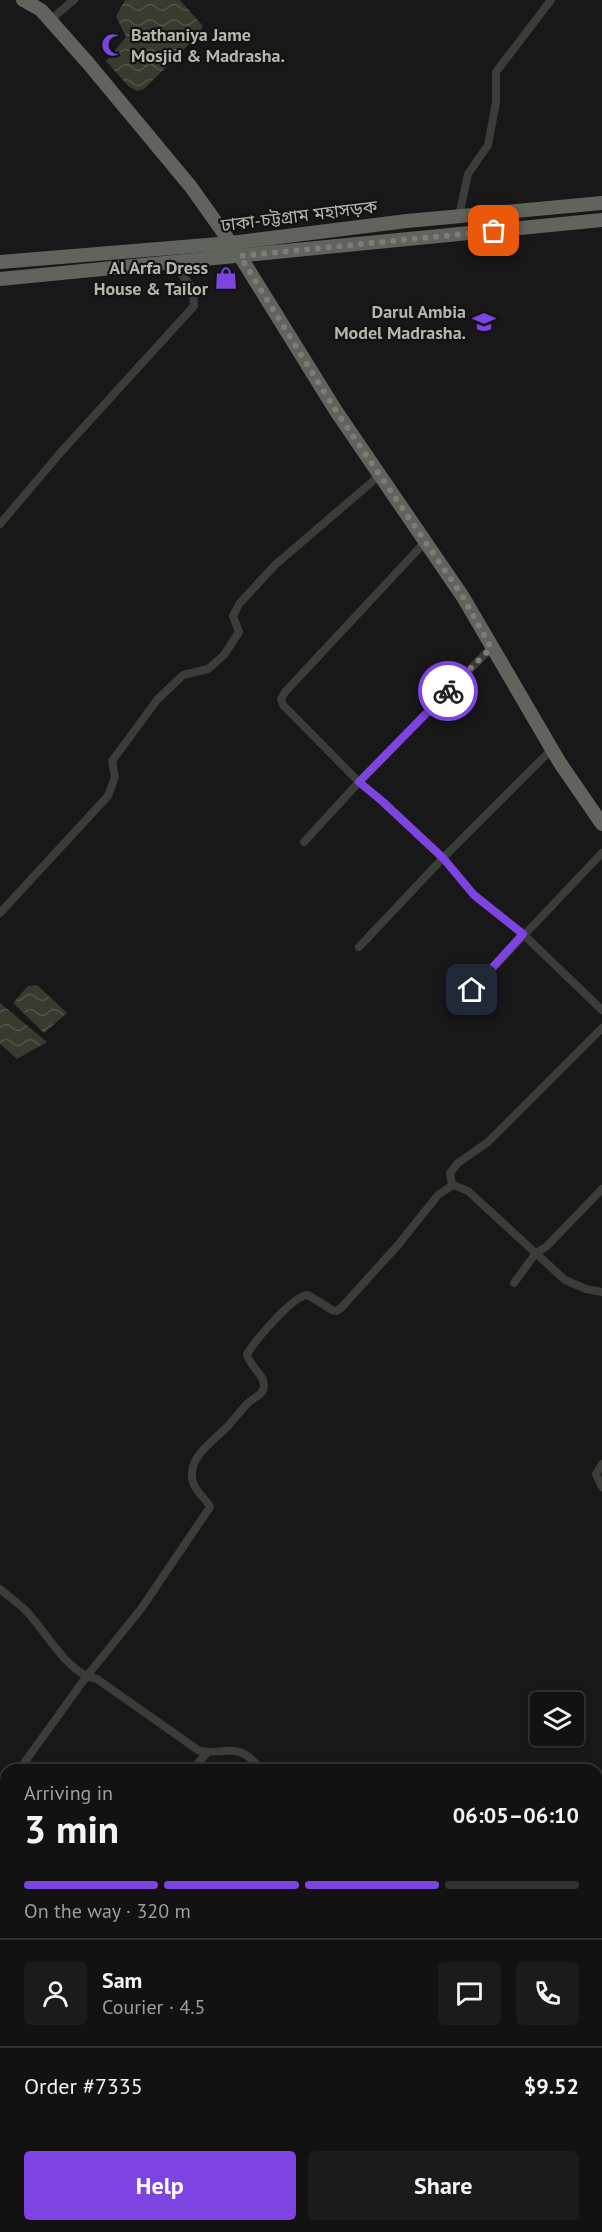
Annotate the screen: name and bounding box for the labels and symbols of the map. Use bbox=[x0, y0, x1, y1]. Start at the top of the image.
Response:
place label: Bathaniya Jame Mosjid & Madrasha. bbox=[131, 23, 285, 67]
mosque icon: Bathaniya Jame Mosjid & Madrasha. bbox=[100, 32, 126, 58]
street label: ঢাকা-চট্টগ্রাম মহাসড়ক bbox=[218, 194, 379, 237]
pin bbox=[468, 205, 519, 256]
place label: Al Arfa Dress House & Tailor bbox=[94, 256, 209, 300]
shop icon: Al Arfa Dress House & Tailor bbox=[213, 265, 239, 291]
place label: Darul Ambia Model Madrasha. bbox=[334, 300, 466, 344]
school or university icon: Darul Ambia Model Madrasha. bbox=[471, 309, 497, 335]
courier bbox=[418, 661, 478, 721]
pin bbox=[446, 964, 497, 1015]

